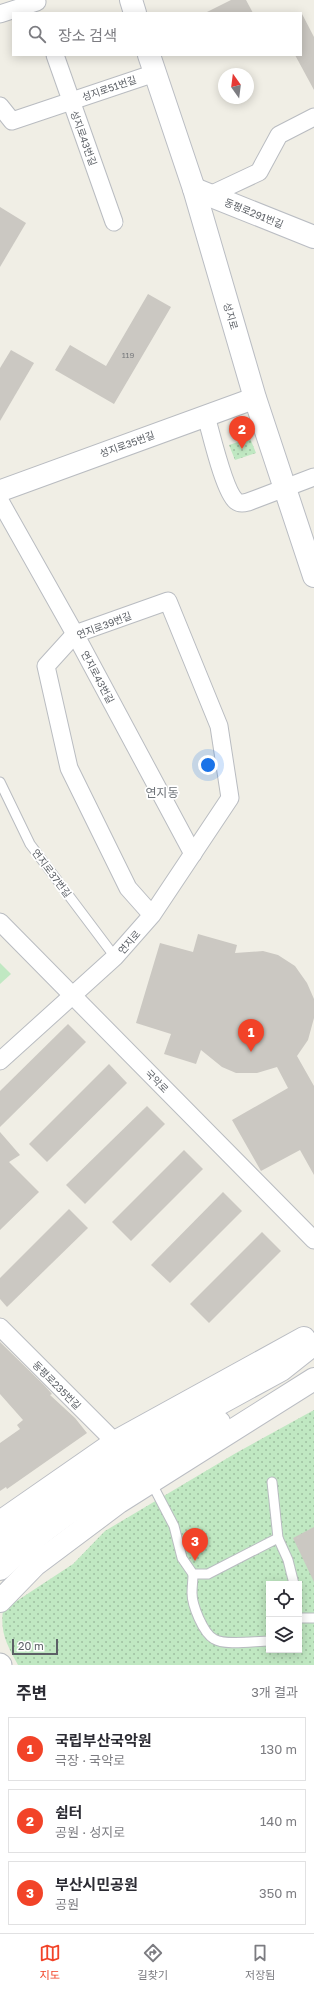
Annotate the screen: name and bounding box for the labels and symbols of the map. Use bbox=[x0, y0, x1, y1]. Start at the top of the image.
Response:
north arrow bbox=[218, 68, 254, 104]
street label: 성지로51번길 bbox=[80, 73, 138, 103]
street label: 성지로43번길 bbox=[68, 109, 100, 167]
street label: 동평로291번길 bbox=[223, 196, 285, 230]
street label: 성지로 bbox=[221, 301, 241, 331]
house number: 119 bbox=[122, 350, 134, 360]
pin: 2 bbox=[229, 416, 255, 449]
street label: 성지로35번길 bbox=[98, 429, 156, 459]
street label: 연지로39번길 bbox=[75, 609, 133, 641]
street label: 연지로43번길 bbox=[79, 649, 117, 705]
your location bbox=[198, 755, 218, 775]
district label: 연지동 bbox=[145, 785, 179, 800]
street label: 연지로37번길 bbox=[30, 847, 74, 899]
street label: 연지로 bbox=[115, 928, 143, 956]
pin: 1 bbox=[238, 1019, 264, 1052]
street label: 국악로 bbox=[143, 1067, 171, 1095]
street label: 동평로235번길 bbox=[30, 1358, 84, 1412]
pin: 3 bbox=[182, 1528, 208, 1561]
scale bar bbox=[12, 1637, 58, 1656]

